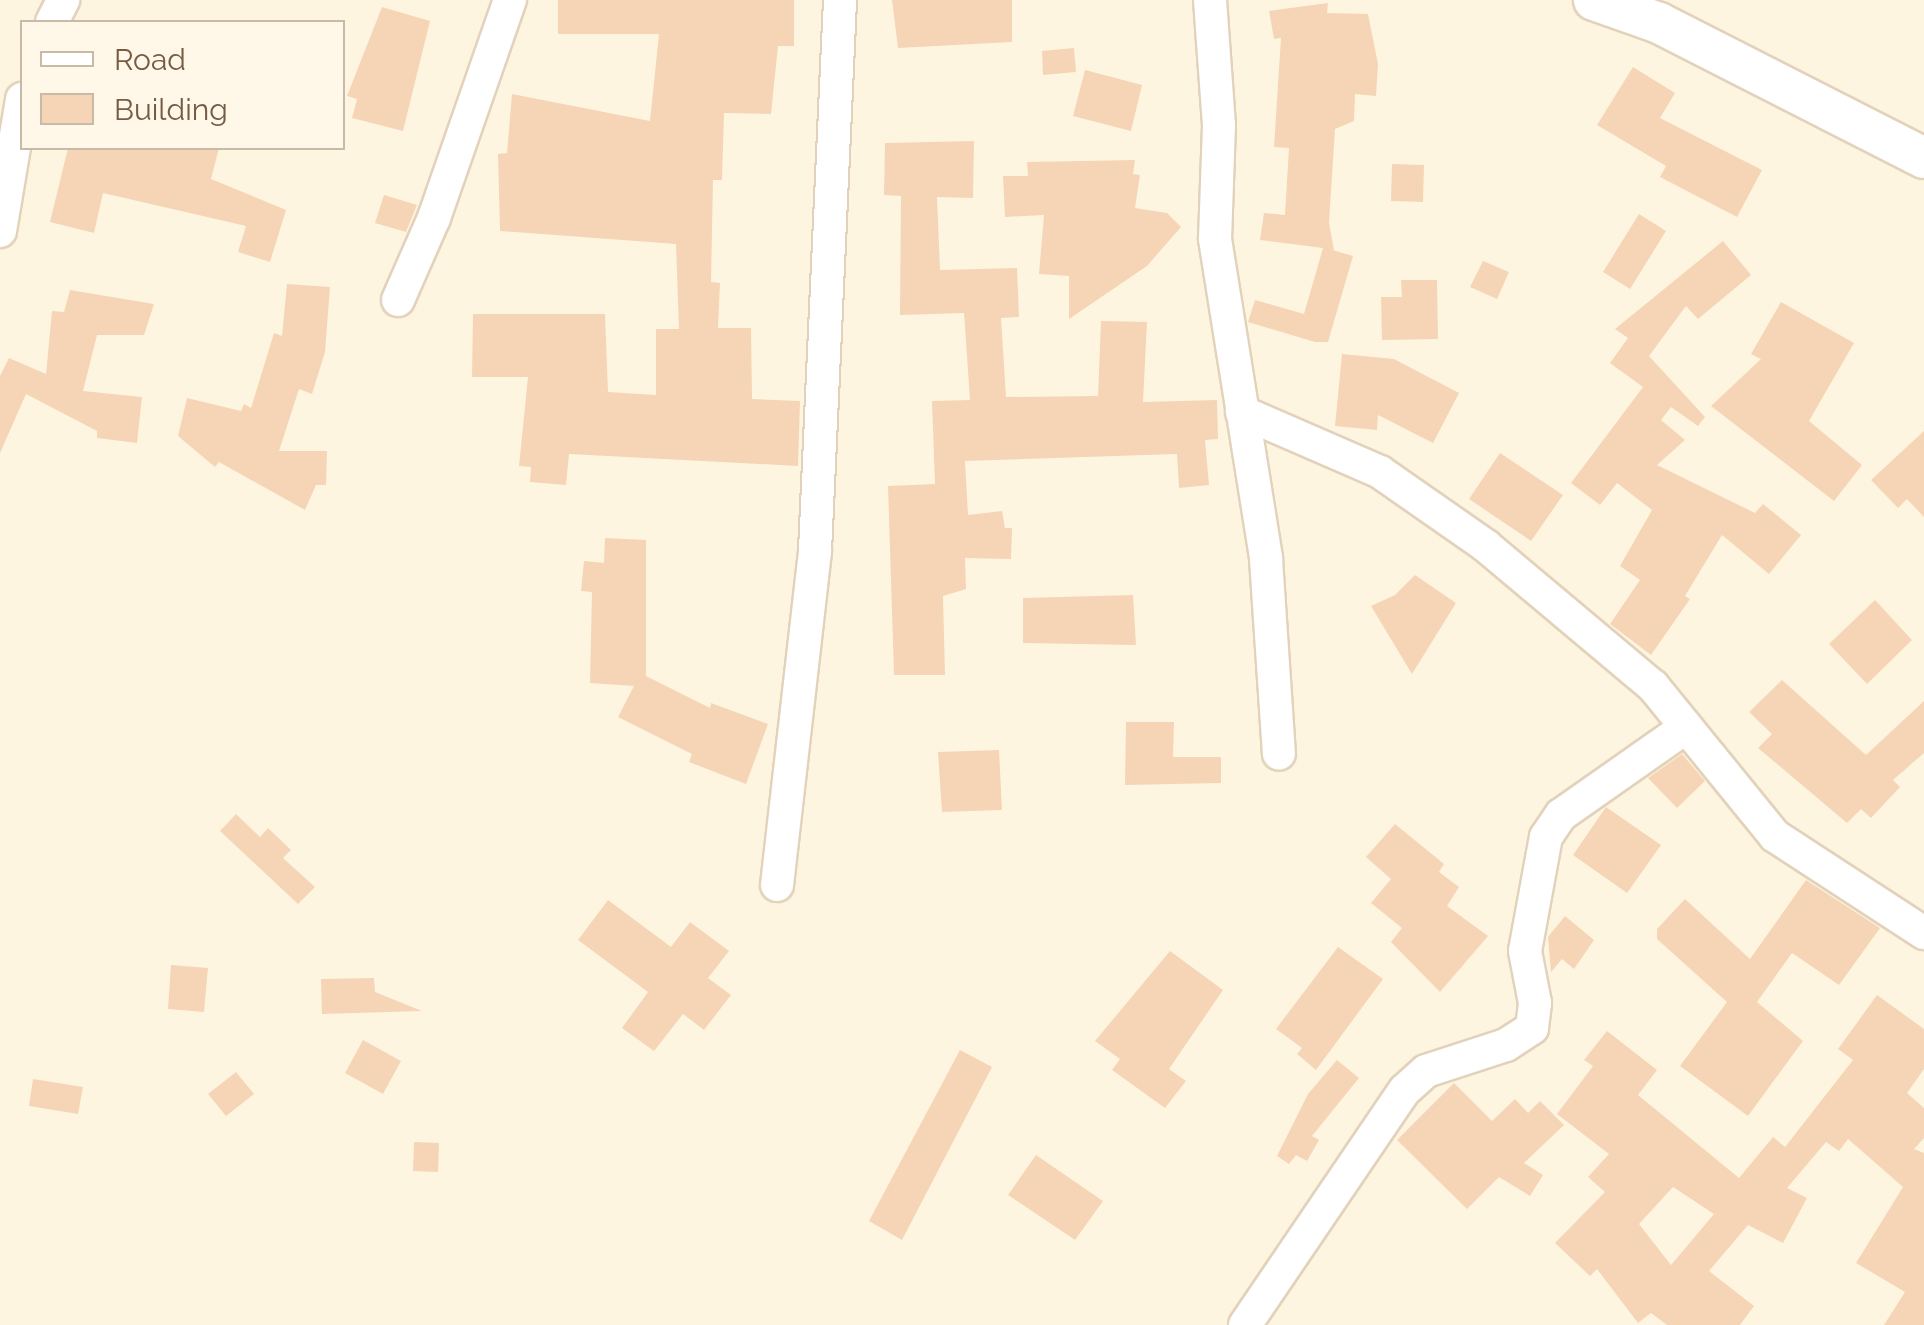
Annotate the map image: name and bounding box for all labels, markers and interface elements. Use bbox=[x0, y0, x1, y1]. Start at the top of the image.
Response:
legend bbox=[20, 20, 345, 150]
text: Road bbox=[114, 42, 186, 77]
text: Building bbox=[114, 92, 228, 127]

